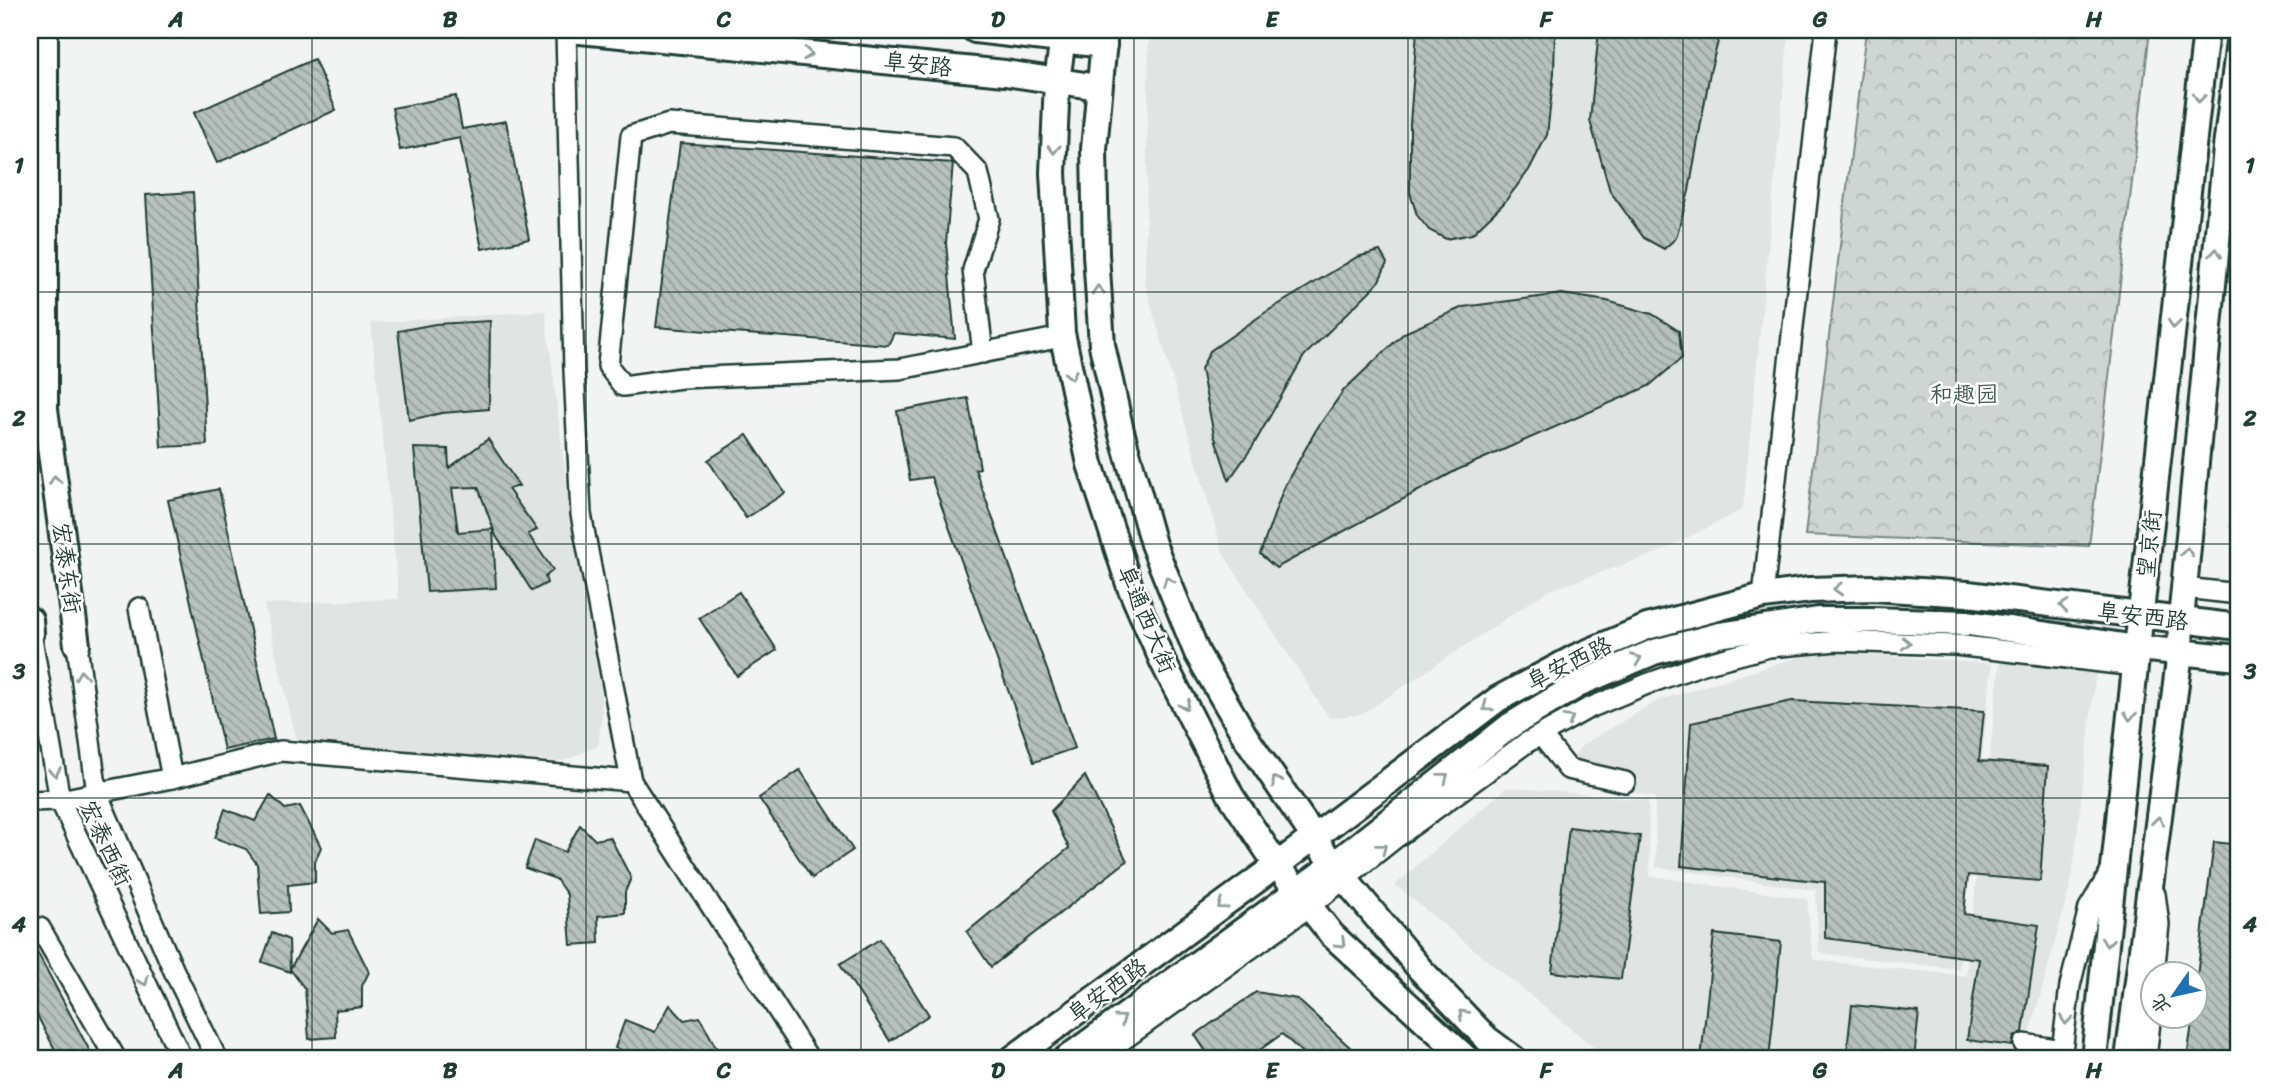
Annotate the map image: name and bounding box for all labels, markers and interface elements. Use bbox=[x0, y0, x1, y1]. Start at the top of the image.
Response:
text: A bbox=[167, 0, 184, 40]
text: B bbox=[443, 0, 458, 40]
text: C bbox=[716, 0, 732, 40]
text: D bbox=[991, 0, 1006, 40]
text: E bbox=[1266, 0, 1281, 40]
text: F bbox=[1539, 0, 1554, 40]
text: G bbox=[1812, 0, 1828, 40]
text: H bbox=[2085, 0, 2103, 40]
street label: 阜安路 bbox=[881, 41, 954, 88]
one-way arrow bbox=[802, 46, 814, 61]
one-way arrow bbox=[2191, 92, 2206, 103]
one-way arrow bbox=[1047, 144, 1062, 155]
text: 1 bbox=[14, 145, 24, 186]
text: 1 bbox=[2245, 145, 2255, 186]
one-way arrow bbox=[2208, 247, 2223, 258]
one-way arrow bbox=[1091, 284, 1106, 295]
one-way arrow bbox=[2166, 318, 2181, 330]
one-way arrow bbox=[1063, 369, 1077, 381]
park label: 和趣园 bbox=[1930, 374, 1999, 415]
text: 2 bbox=[11, 398, 26, 439]
text: 2 bbox=[2242, 398, 2257, 439]
one-way arrow bbox=[47, 474, 62, 486]
street label: 望京街 bbox=[2126, 508, 2173, 581]
street label: 宏泰东街 bbox=[40, 520, 93, 616]
one-way arrow bbox=[2179, 546, 2194, 557]
street label: 阜通西大街 bbox=[1105, 558, 1188, 680]
one-way arrow bbox=[1163, 576, 1177, 588]
one-way arrow bbox=[1832, 582, 1843, 597]
street label: 阜安西路 bbox=[2095, 591, 2191, 642]
one-way arrow bbox=[2058, 599, 2070, 614]
street label: 阜安西路 bbox=[1519, 625, 1620, 702]
one-way arrow bbox=[1900, 636, 1911, 651]
text: 3 bbox=[12, 651, 26, 692]
text: 3 bbox=[2243, 651, 2257, 692]
one-way arrow bbox=[1630, 654, 1642, 668]
one-way arrow bbox=[74, 669, 89, 681]
one-way arrow bbox=[1176, 698, 1190, 710]
one-way arrow bbox=[1482, 699, 1495, 712]
one-way arrow bbox=[2123, 711, 2138, 722]
one-way arrow bbox=[1562, 714, 1574, 727]
one-way arrow bbox=[46, 766, 61, 778]
one-way arrow bbox=[1436, 773, 1448, 786]
one-way arrow bbox=[1271, 776, 1284, 789]
street label: 宏泰西街 bbox=[68, 793, 144, 894]
one-way arrow bbox=[2151, 816, 2166, 827]
one-way arrow bbox=[1375, 844, 1387, 857]
one-way arrow bbox=[1217, 897, 1230, 910]
text: 4 bbox=[11, 904, 27, 945]
text: 4 bbox=[2242, 904, 2258, 945]
one-way arrow bbox=[1333, 935, 1346, 948]
one-way arrow bbox=[2100, 937, 2115, 948]
street label: 阜安西路 bbox=[1058, 947, 1157, 1034]
north arrow bbox=[2140, 960, 2210, 1030]
one-way arrow bbox=[135, 974, 149, 986]
text: 北 bbox=[2141, 987, 2179, 1021]
one-way arrow bbox=[1459, 1009, 1472, 1022]
one-way arrow bbox=[2058, 1014, 2073, 1025]
one-way arrow bbox=[1113, 1015, 1126, 1027]
text: A bbox=[167, 1050, 184, 1089]
text: B bbox=[443, 1050, 458, 1089]
text: C bbox=[716, 1050, 732, 1089]
text: D bbox=[991, 1050, 1006, 1089]
text: E bbox=[1266, 1050, 1281, 1089]
text: F bbox=[1539, 1050, 1554, 1089]
text: G bbox=[1812, 1050, 1828, 1089]
text: H bbox=[2085, 1050, 2103, 1089]

